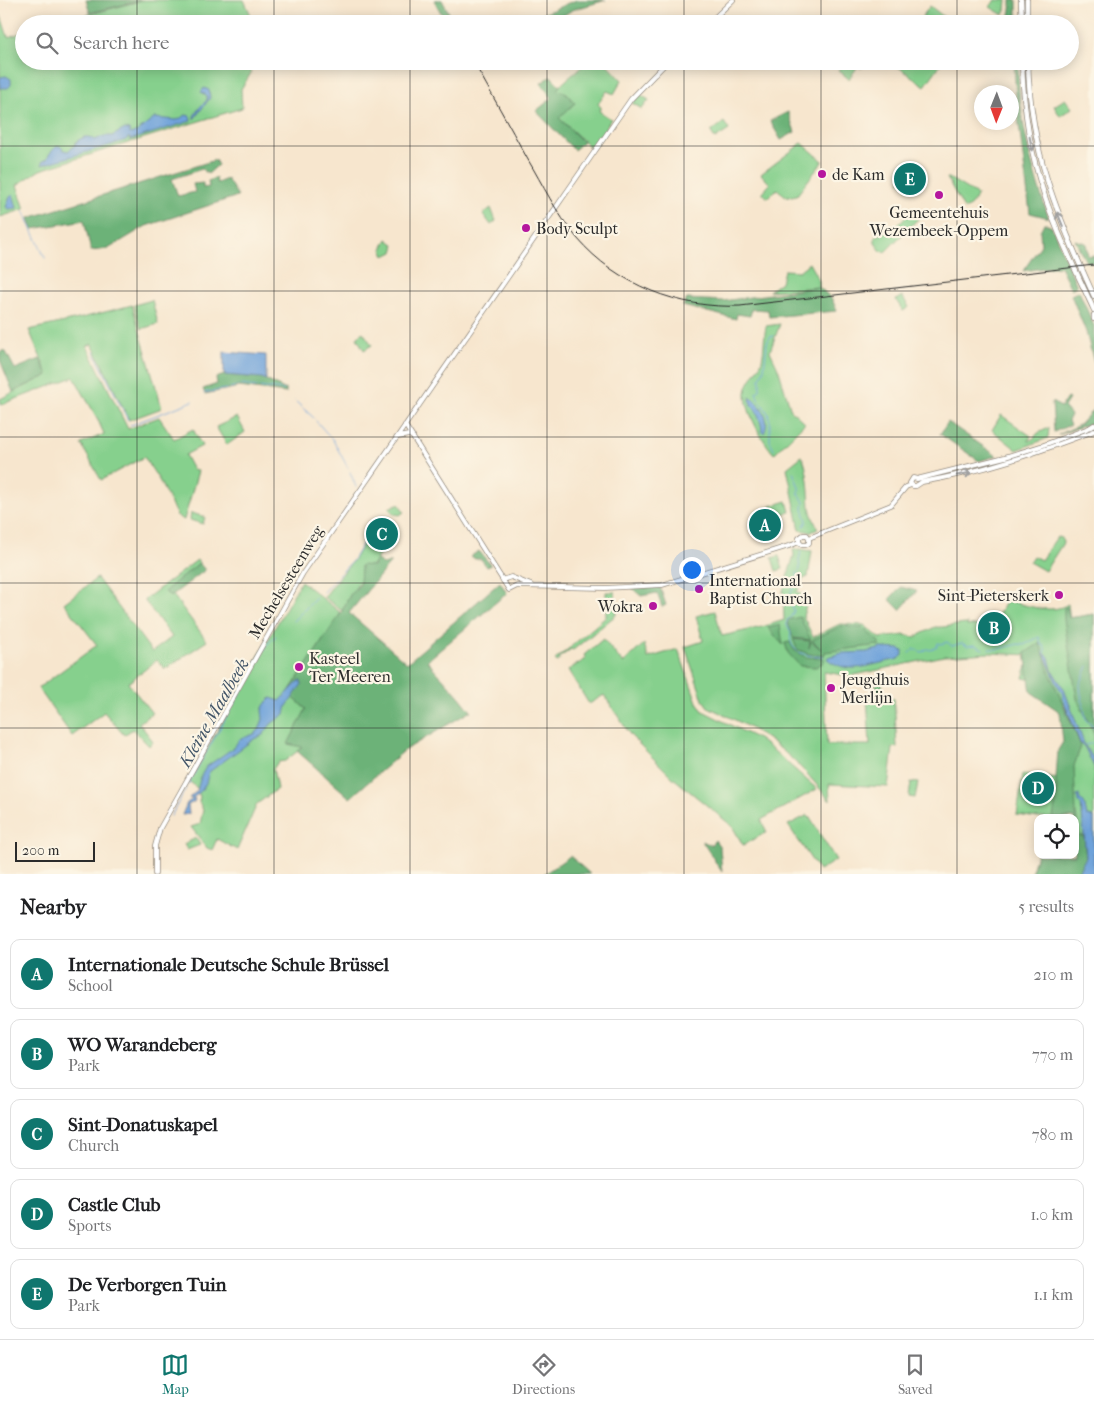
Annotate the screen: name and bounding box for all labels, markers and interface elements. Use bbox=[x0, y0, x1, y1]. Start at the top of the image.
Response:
search box bbox=[15, 15, 1079, 70]
icon: search bbox=[33, 29, 61, 57]
text: Search here bbox=[73, 32, 169, 54]
north arrow bbox=[974, 85, 1019, 130]
one-way arrow bbox=[1027, 136, 1036, 152]
pin: E bbox=[894, 160, 926, 198]
place label: de Kam bbox=[832, 165, 885, 184]
marker: de Kam bbox=[816, 168, 828, 180]
marker: Gemeentehuis Wezembeek-Oppem bbox=[933, 189, 945, 201]
place label: Gemeentehuis Wezembeek-Oppem bbox=[869, 203, 1009, 240]
one-way arrow bbox=[1055, 212, 1064, 227]
place label: Body Sculpt bbox=[536, 219, 618, 238]
marker: Body Sculpt bbox=[520, 222, 532, 234]
one-way arrow bbox=[955, 469, 971, 478]
pin: A bbox=[749, 506, 781, 544]
pin: C bbox=[366, 515, 398, 553]
street label: Mechelsesteenweg bbox=[245, 522, 328, 642]
your location bbox=[679, 557, 705, 583]
place label: International Baptist Church bbox=[709, 571, 812, 608]
marker: International Baptist Church bbox=[693, 583, 705, 595]
place label: Sint-Pieterskerk bbox=[938, 586, 1050, 605]
marker: Sint-Pieterskerk bbox=[1053, 589, 1065, 601]
place label: Wokra bbox=[597, 597, 644, 616]
marker: Wokra bbox=[647, 600, 659, 612]
pin: B bbox=[978, 609, 1010, 647]
place label: Kasteel Ter Meeren bbox=[309, 649, 392, 686]
water label: Kleine Maalbeek bbox=[173, 655, 254, 773]
marker: Kasteel Ter Meeren bbox=[293, 661, 305, 673]
place label: Jeugdhuis Merlijn bbox=[839, 670, 909, 707]
marker: Jeugdhuis Merlijn bbox=[825, 682, 837, 694]
pin: D bbox=[1022, 769, 1054, 807]
map controls bbox=[1034, 814, 1079, 859]
button: locate bbox=[1034, 814, 1079, 859]
scale bar bbox=[15, 839, 95, 862]
text: 200 m bbox=[22, 842, 59, 859]
text: Nearby bbox=[20, 895, 86, 919]
text: 5 results bbox=[1018, 897, 1074, 916]
text: Internationale Deutsche Schule Brüssel bbox=[68, 954, 389, 976]
text: A bbox=[32, 965, 42, 984]
text: 210 m bbox=[1034, 965, 1073, 984]
text: School bbox=[68, 976, 113, 995]
text: WO Warandeberg bbox=[68, 1034, 216, 1056]
text: B bbox=[32, 1045, 42, 1064]
text: 770 m bbox=[1032, 1045, 1073, 1064]
text: Park bbox=[68, 1056, 100, 1075]
text: Sint-Donatuskapel bbox=[68, 1114, 218, 1136]
text: C bbox=[32, 1125, 42, 1144]
text: 780 m bbox=[1032, 1125, 1073, 1144]
text: Church bbox=[68, 1136, 119, 1155]
text: Castle Club bbox=[68, 1194, 161, 1216]
text: D bbox=[31, 1205, 43, 1224]
text: 1.0 km bbox=[1030, 1205, 1073, 1224]
text: Sports bbox=[68, 1216, 111, 1235]
text: De Verborgen Tuin bbox=[68, 1274, 227, 1296]
text: E bbox=[32, 1285, 42, 1304]
text: 1.1 km bbox=[1034, 1285, 1073, 1304]
text: Park bbox=[68, 1296, 100, 1315]
tab: Map bbox=[161, 1351, 189, 1398]
tab: Directions bbox=[512, 1351, 575, 1398]
tab: Saved bbox=[898, 1351, 933, 1398]

